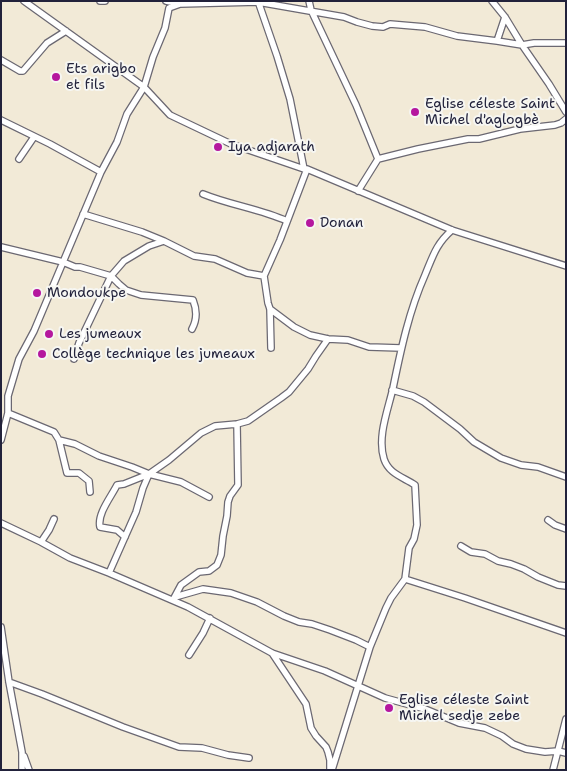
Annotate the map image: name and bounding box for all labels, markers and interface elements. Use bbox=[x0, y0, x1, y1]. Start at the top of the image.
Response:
place label: Ets arigbo et fils bbox=[66, 61, 136, 94]
marker: Ets arigbo et fils bbox=[50, 71, 62, 83]
place label: Eglise céleste Saint Michel d'aglogbè bbox=[425, 96, 555, 128]
marker: Eglise céleste Saint Michel d'aglogbè bbox=[409, 106, 421, 118]
place label: Iya adjarath bbox=[228, 139, 315, 155]
marker: Iya adjarath bbox=[212, 141, 224, 153]
place label: Donan bbox=[320, 215, 363, 231]
marker: Donan bbox=[304, 217, 316, 229]
place label: Mondoukpe bbox=[47, 285, 126, 301]
marker: Mondoukpe bbox=[31, 287, 43, 299]
place label: Les jumeaux bbox=[59, 326, 141, 342]
marker: Les jumeaux bbox=[43, 328, 55, 340]
place label: Collège technique les jumeaux bbox=[52, 346, 255, 362]
marker: Collège technique les jumeaux bbox=[36, 348, 48, 360]
place label: Eglise céleste Saint Michel sedje zebe bbox=[399, 692, 529, 724]
marker: Eglise céleste Saint Michel sedje zebe bbox=[383, 702, 395, 714]

